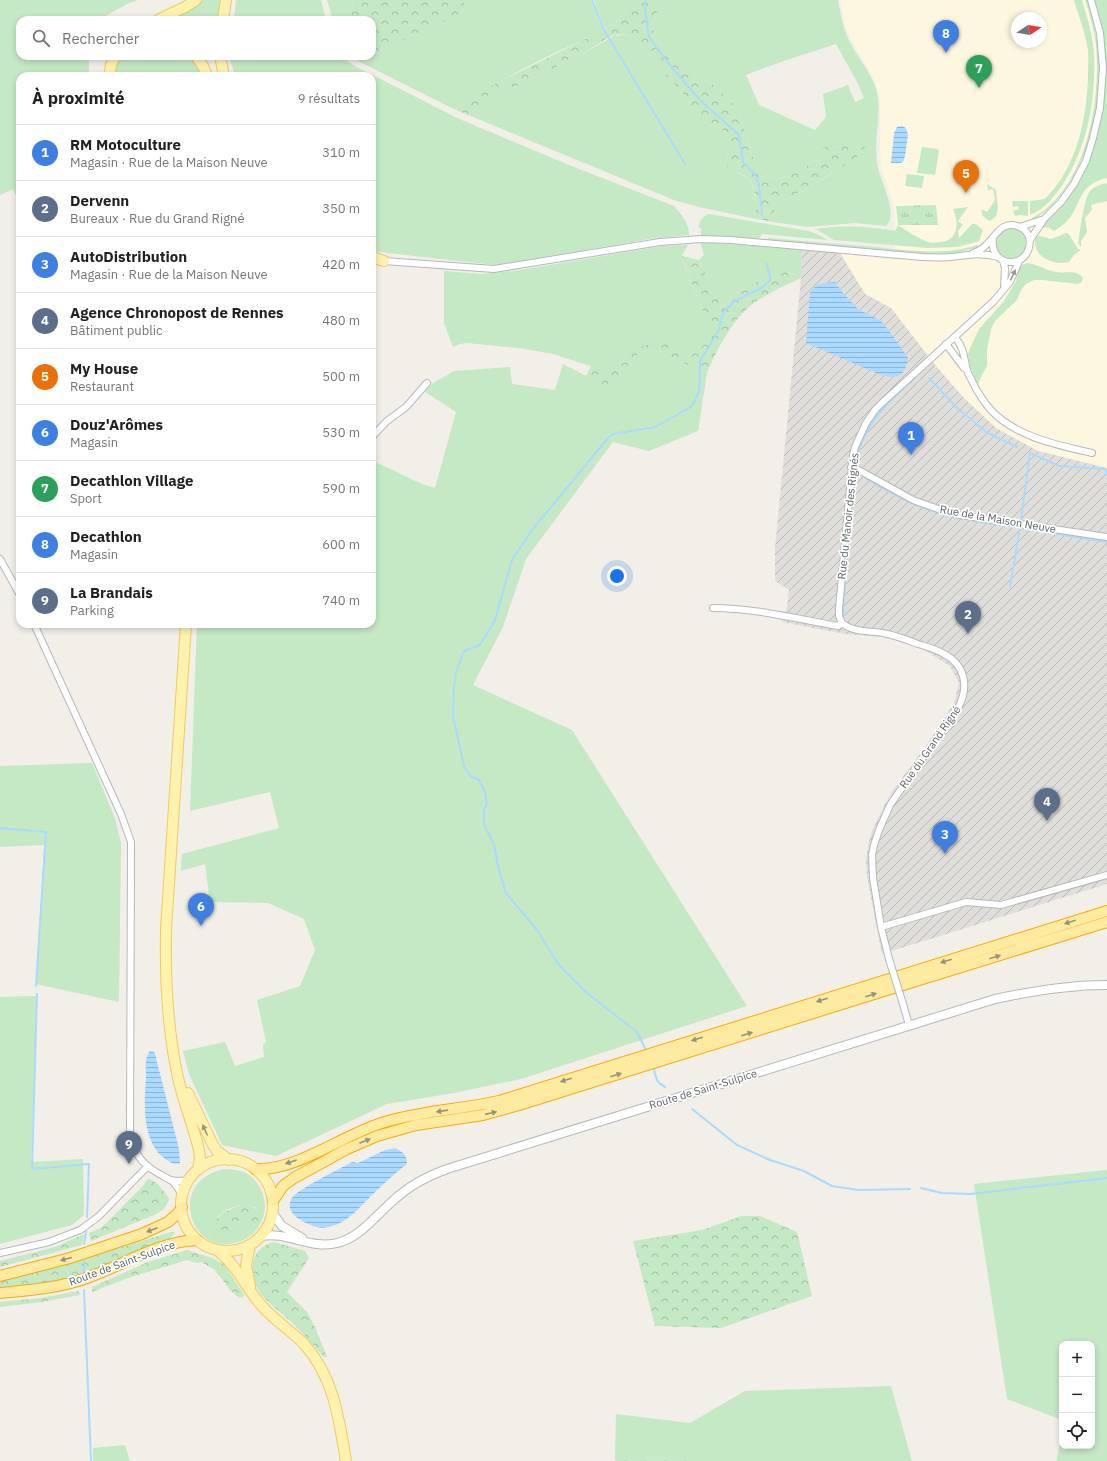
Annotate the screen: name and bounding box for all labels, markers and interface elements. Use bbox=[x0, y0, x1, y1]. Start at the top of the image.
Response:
north arrow bbox=[1011, 12, 1047, 48]
search box bbox=[16, 16, 376, 60]
pin: 8 bbox=[933, 20, 959, 53]
icon: search bbox=[30, 27, 52, 49]
text: Rechercher bbox=[62, 29, 139, 48]
pin: 7 bbox=[966, 55, 992, 88]
text: À proximité bbox=[32, 87, 125, 109]
text: 9 résultats bbox=[298, 90, 360, 107]
text: RM Motoculture bbox=[70, 135, 181, 154]
text: 1 bbox=[41, 144, 49, 161]
text: 310 m bbox=[322, 144, 360, 161]
text: Magasin · Rue de la Maison Neuve bbox=[70, 154, 268, 171]
pin: 5 bbox=[953, 160, 979, 193]
text: Dervenn bbox=[70, 191, 129, 210]
text: 2 bbox=[41, 200, 49, 217]
text: 350 m bbox=[322, 200, 360, 217]
text: Bureaux · Rue du Grand Rigné bbox=[70, 210, 245, 227]
text: AutoDistribution bbox=[70, 247, 187, 266]
text: 3 bbox=[41, 256, 49, 273]
text: 420 m bbox=[322, 256, 360, 273]
text: Magasin · Rue de la Maison Neuve bbox=[70, 266, 268, 283]
one-way arrow bbox=[1010, 270, 1016, 281]
text: Agence Chronopost de Rennes bbox=[70, 303, 284, 322]
text: 4 bbox=[41, 312, 49, 329]
text: 480 m bbox=[322, 312, 360, 329]
text: Bâtiment public bbox=[70, 322, 163, 339]
text: My House bbox=[70, 359, 138, 378]
text: 5 bbox=[41, 368, 49, 385]
text: 500 m bbox=[322, 368, 360, 385]
text: Restaurant bbox=[70, 378, 134, 395]
text: Douz'Arômes bbox=[70, 415, 163, 434]
pin: 1 bbox=[898, 422, 924, 455]
text: 6 bbox=[41, 424, 49, 441]
text: 530 m bbox=[322, 424, 360, 441]
text: Magasin bbox=[70, 434, 118, 451]
street label: Rue du Manoir des Rignés bbox=[834, 452, 862, 580]
text: Decathlon Village bbox=[70, 471, 193, 490]
text: 7 bbox=[41, 480, 49, 497]
text: 590 m bbox=[322, 480, 360, 497]
text: Sport bbox=[70, 490, 102, 507]
street label: Rue de la Maison Neuve bbox=[939, 502, 1057, 536]
text: Decathlon bbox=[70, 527, 142, 546]
text: 8 bbox=[41, 536, 49, 553]
text: 600 m bbox=[322, 536, 360, 553]
text: Magasin bbox=[70, 546, 118, 563]
your location bbox=[607, 566, 627, 586]
text: La Brandais bbox=[70, 583, 153, 602]
text: 9 bbox=[41, 592, 49, 609]
text: 740 m bbox=[322, 592, 360, 609]
pin: 2 bbox=[955, 601, 981, 634]
text: Parking bbox=[70, 602, 114, 619]
street label: Rue du Grand Rigné bbox=[896, 703, 964, 791]
pin: 4 bbox=[1034, 788, 1060, 821]
pin: 3 bbox=[932, 821, 958, 854]
pin: 6 bbox=[188, 893, 214, 926]
one-way arrow bbox=[1063, 920, 1075, 926]
one-way arrow bbox=[989, 954, 1001, 960]
one-way arrow bbox=[939, 958, 951, 964]
one-way arrow bbox=[865, 992, 877, 998]
one-way arrow bbox=[815, 997, 827, 1003]
one-way arrow bbox=[741, 1031, 753, 1037]
one-way arrow bbox=[691, 1036, 703, 1042]
street label: Route de Saint-Sulpice bbox=[647, 1066, 759, 1112]
one-way arrow bbox=[610, 1072, 622, 1078]
one-way arrow bbox=[559, 1077, 571, 1083]
one-way arrow bbox=[436, 1108, 448, 1114]
one-way arrow bbox=[485, 1110, 497, 1116]
one-way arrow bbox=[202, 1125, 208, 1136]
pin: 9 bbox=[116, 1131, 142, 1164]
one-way arrow bbox=[359, 1138, 370, 1144]
one-way arrow bbox=[285, 1160, 297, 1166]
one-way arrow bbox=[145, 1228, 157, 1234]
street label: Route de Saint-Sulpice bbox=[67, 1237, 177, 1289]
one-way arrow bbox=[60, 1256, 72, 1262]
map controls bbox=[1059, 1341, 1095, 1449]
button: + bbox=[1059, 1341, 1095, 1377]
button: − bbox=[1059, 1377, 1095, 1413]
button: locate bbox=[1059, 1413, 1095, 1449]

